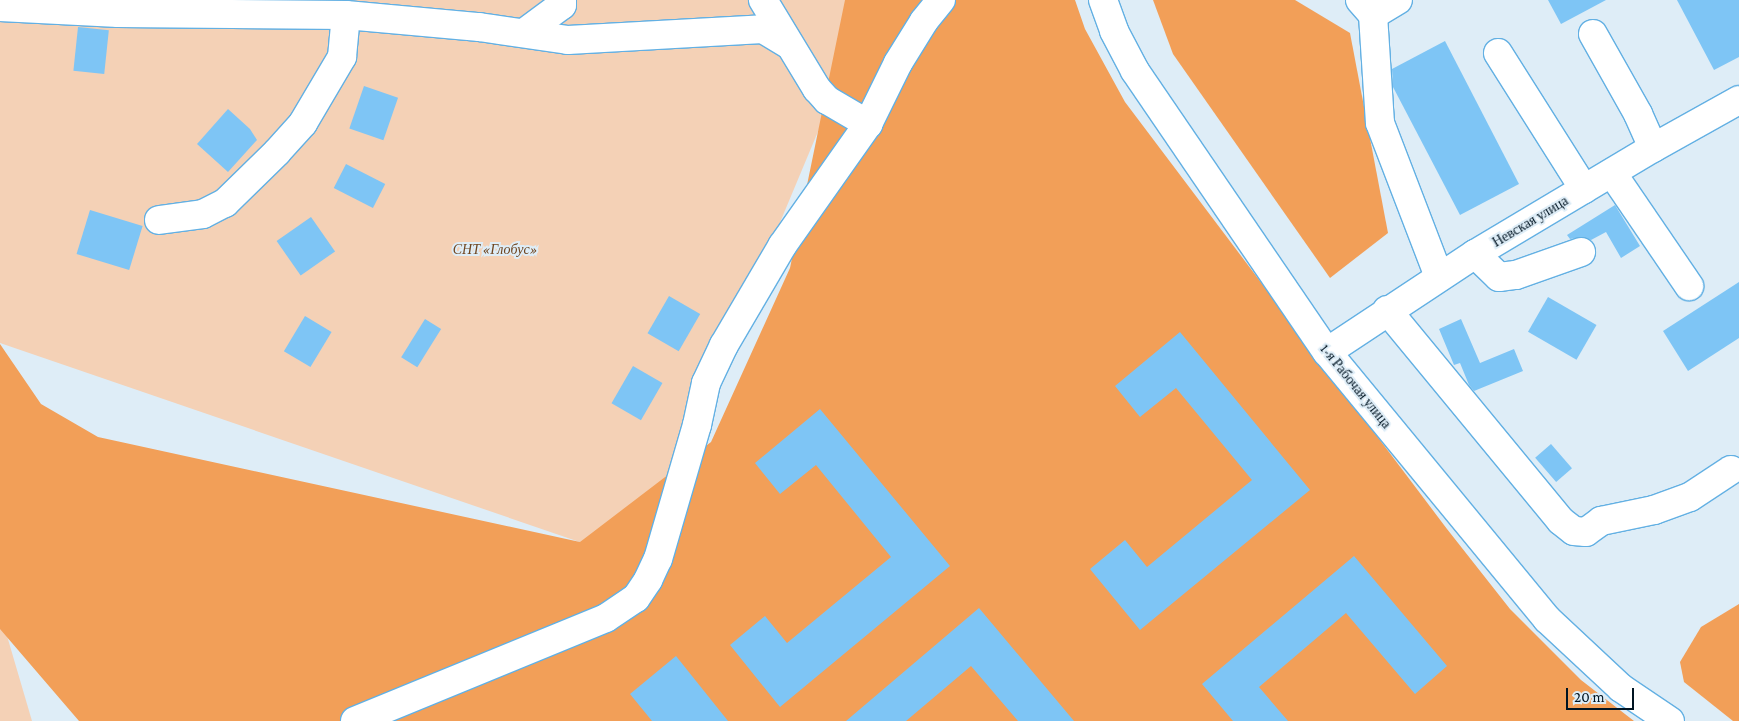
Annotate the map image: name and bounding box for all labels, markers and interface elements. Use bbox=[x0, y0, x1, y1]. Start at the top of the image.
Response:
street label: Невская улица bbox=[1489, 192, 1571, 250]
park label: СНТ «Глобус» bbox=[453, 241, 537, 257]
street label: 1-я Рабочая улица bbox=[1317, 341, 1395, 431]
scale bar bbox=[1569, 678, 1636, 710]
text: 20 m bbox=[1574, 689, 1605, 705]

